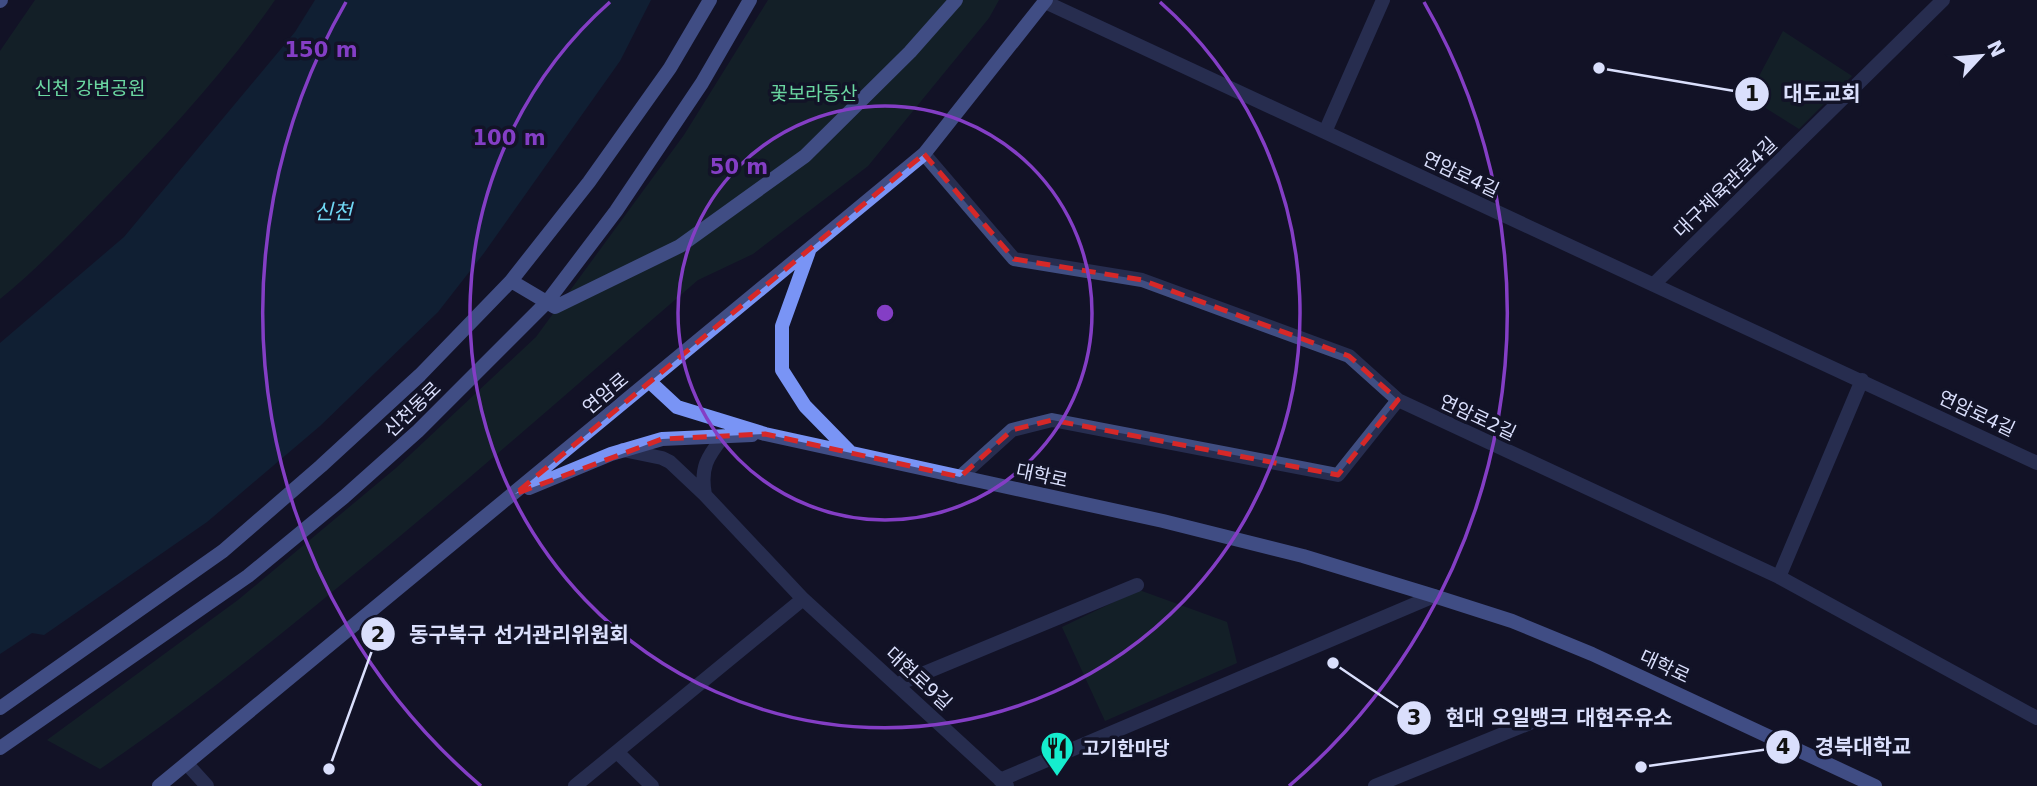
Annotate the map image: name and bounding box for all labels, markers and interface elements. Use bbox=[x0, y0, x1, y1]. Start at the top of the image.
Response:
north arrow bbox=[1946, 21, 2016, 91]
text: N bbox=[1983, 37, 2010, 61]
text: 150 m bbox=[284, 38, 358, 62]
callout: 대도교회 bbox=[1735, 73, 1875, 115]
park label: 신천 강변공원 bbox=[35, 77, 145, 99]
park label: 꽃보라동산 bbox=[770, 82, 858, 104]
text: 1 bbox=[1745, 82, 1759, 106]
text: 대도교회 bbox=[1783, 82, 1861, 106]
text: 100 m bbox=[472, 126, 546, 150]
street label: 대구체육관로4길 bbox=[1669, 132, 1781, 242]
street label: 연암로4길 bbox=[1419, 147, 1503, 201]
text: 50 m bbox=[710, 155, 768, 179]
water label: 신천 bbox=[314, 200, 355, 224]
centre of rings bbox=[873, 301, 897, 325]
street label: 연암로 bbox=[578, 368, 632, 418]
street label: 신천동로 bbox=[379, 377, 445, 441]
street label: 연암로4길 bbox=[1935, 386, 2019, 440]
street label: 연암로2길 bbox=[1436, 390, 1520, 444]
street label: 대학로 bbox=[1014, 459, 1070, 491]
callout: 동구북구 선거관리위원회 bbox=[361, 613, 643, 655]
text: 2 bbox=[371, 623, 385, 647]
text: 동구북구 선거관리위원회 bbox=[409, 623, 629, 647]
street label: 대현로9길 bbox=[882, 642, 956, 714]
street label: 대학로 bbox=[1637, 645, 1693, 687]
callout: 현대 오일뱅크 대현주유소 bbox=[1397, 697, 1687, 739]
text: 3 bbox=[1407, 706, 1421, 730]
text: 현대 오일뱅크 대현주유소 bbox=[1445, 706, 1673, 730]
callout: 경북대학교 bbox=[1766, 726, 1925, 768]
restaurant icon: 고기한마당 bbox=[1038, 729, 1076, 778]
text: 4 bbox=[1776, 735, 1790, 759]
text: 경북대학교 bbox=[1815, 735, 1911, 759]
place label: 고기한마당 bbox=[1082, 737, 1170, 759]

